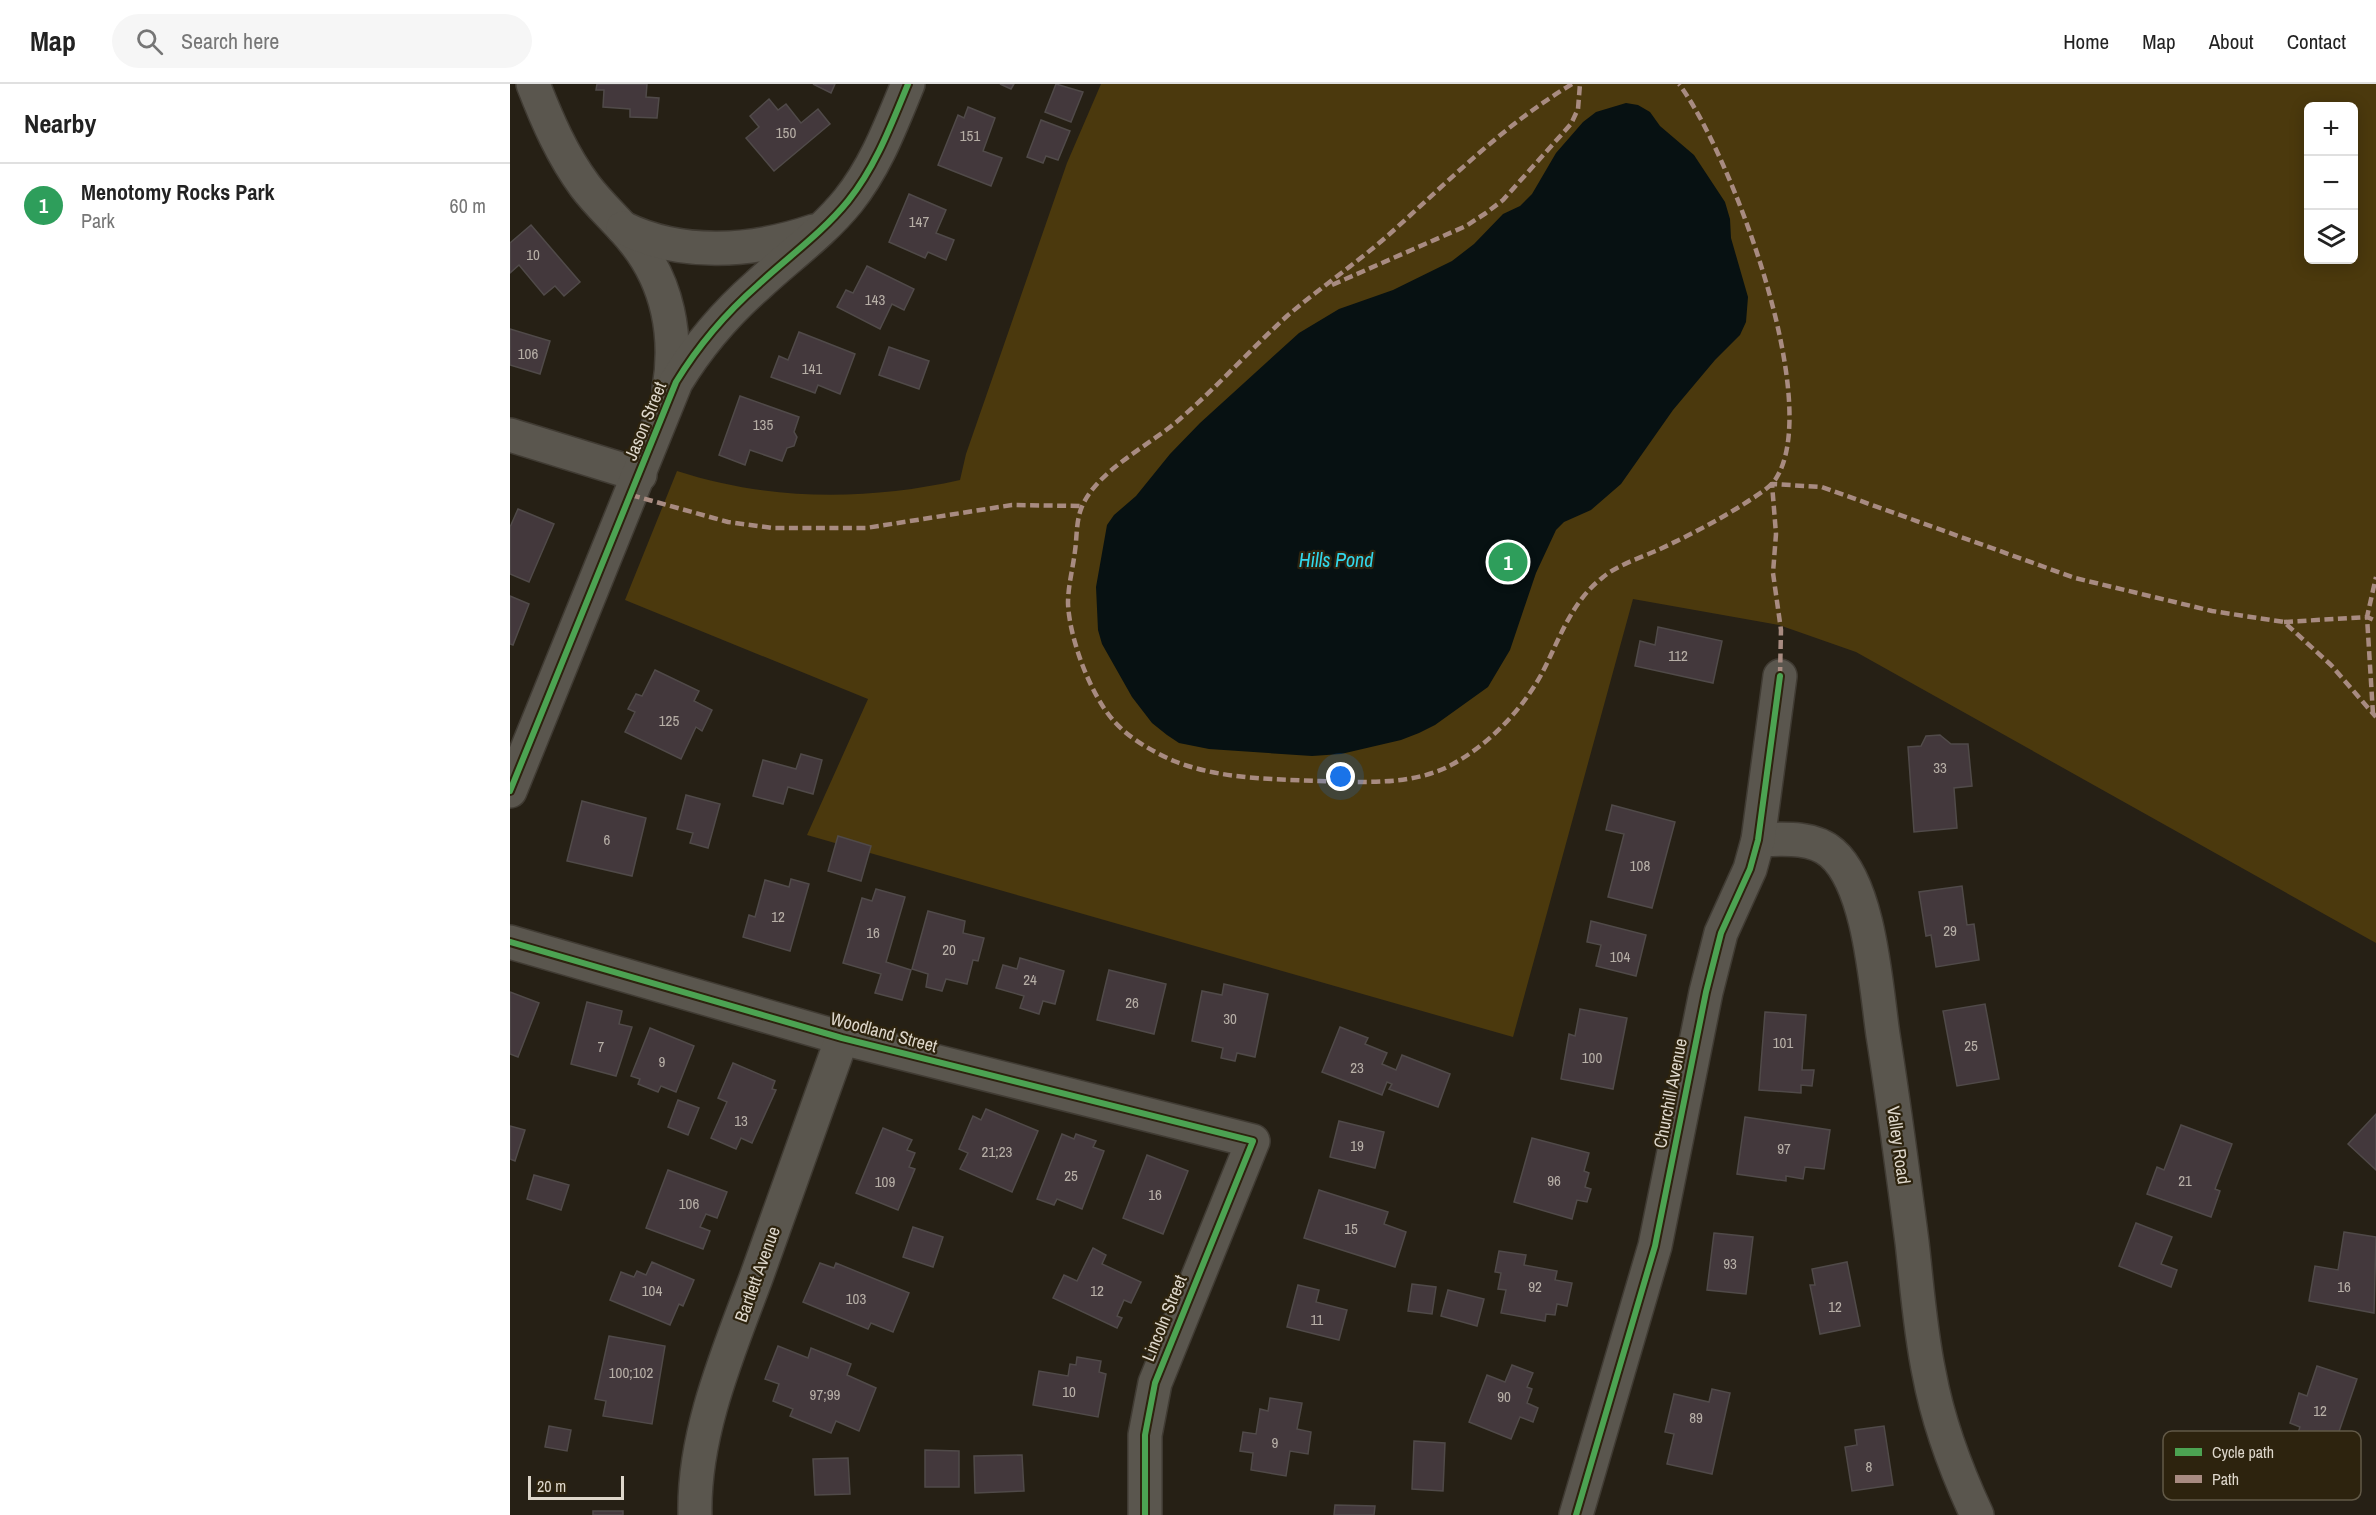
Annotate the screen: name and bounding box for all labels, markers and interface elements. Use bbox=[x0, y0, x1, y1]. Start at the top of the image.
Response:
search box bbox=[112, 14, 532, 68]
text: Map bbox=[30, 22, 76, 60]
icon: search bbox=[133, 25, 166, 58]
text: Search here bbox=[181, 26, 279, 56]
text: Home bbox=[2063, 27, 2109, 56]
text: Map bbox=[2142, 27, 2176, 56]
text: About bbox=[2209, 27, 2254, 56]
text: Contact bbox=[2287, 27, 2346, 56]
map controls bbox=[2304, 102, 2358, 264]
button: + bbox=[2304, 102, 2358, 156]
text: Nearby bbox=[24, 106, 96, 141]
house number: 150 bbox=[776, 122, 796, 143]
house number: 151 bbox=[960, 125, 980, 146]
button: − bbox=[2304, 156, 2358, 210]
text: Menotomy Rocks Park bbox=[81, 177, 275, 207]
text: 1 bbox=[39, 192, 48, 219]
text: 60 m bbox=[450, 192, 486, 219]
text: Park bbox=[81, 207, 115, 234]
button: layers bbox=[2304, 210, 2358, 264]
house number: 147 bbox=[909, 211, 929, 232]
house number: 10 bbox=[526, 244, 540, 265]
house number: 143 bbox=[865, 289, 885, 310]
house number: 106 bbox=[518, 343, 538, 364]
house number: 141 bbox=[802, 358, 822, 379]
street label: Jason Street bbox=[618, 378, 672, 464]
house number: 135 bbox=[753, 414, 773, 435]
pin: 1 bbox=[1488, 540, 1528, 584]
water label: Hills Pond bbox=[1299, 546, 1374, 573]
house number: 112 bbox=[1668, 645, 1688, 666]
house number: 125 bbox=[659, 710, 679, 731]
house number: 33 bbox=[1933, 757, 1947, 778]
your location bbox=[1326, 762, 1355, 791]
house number: 6 bbox=[604, 829, 611, 850]
house number: 108 bbox=[1630, 855, 1650, 876]
house number: 12 bbox=[771, 906, 785, 927]
house number: 29 bbox=[1943, 920, 1957, 941]
house number: 16 bbox=[866, 922, 880, 943]
house number: 20 bbox=[942, 939, 956, 960]
house number: 104 bbox=[1610, 946, 1630, 967]
house number: 24 bbox=[1023, 969, 1037, 990]
house number: 26 bbox=[1125, 992, 1139, 1013]
street label: Woodland Street bbox=[828, 1006, 940, 1058]
house number: 30 bbox=[1223, 1008, 1237, 1029]
house number: 101 bbox=[1773, 1032, 1793, 1053]
house number: 25 bbox=[1964, 1035, 1978, 1056]
house number: 7 bbox=[598, 1036, 605, 1057]
street label: Churchill Avenue bbox=[1647, 1036, 1693, 1150]
house number: 100 bbox=[1582, 1047, 1602, 1068]
house number: 9 bbox=[659, 1051, 666, 1072]
house number: 23 bbox=[1350, 1057, 1364, 1078]
street label: Valley Road bbox=[1881, 1104, 1917, 1186]
house number: 13 bbox=[734, 1110, 748, 1131]
house number: 19 bbox=[1350, 1135, 1364, 1156]
house number: 97 bbox=[1777, 1138, 1791, 1159]
house number: 21;23 bbox=[982, 1141, 1013, 1162]
house number: 25 bbox=[1064, 1165, 1078, 1186]
house number: 96 bbox=[1547, 1170, 1561, 1191]
house number: 21 bbox=[2178, 1170, 2192, 1191]
house number: 109 bbox=[875, 1171, 895, 1192]
house number: 16 bbox=[1148, 1184, 1162, 1205]
house number: 106 bbox=[679, 1193, 699, 1214]
house number: 15 bbox=[1344, 1218, 1358, 1239]
street label: Bartlett Avenue bbox=[728, 1223, 786, 1325]
house number: 93 bbox=[1723, 1253, 1737, 1274]
street label: Lincoln Street bbox=[1135, 1271, 1193, 1365]
house number: 92 bbox=[1528, 1276, 1542, 1297]
house number: 16 bbox=[2337, 1276, 2351, 1297]
house number: 104 bbox=[642, 1280, 662, 1301]
house number: 12 bbox=[1090, 1280, 1104, 1301]
house number: 103 bbox=[846, 1288, 866, 1309]
house number: 12 bbox=[1828, 1296, 1842, 1317]
house number: 11 bbox=[1311, 1309, 1324, 1330]
house number: 100;102 bbox=[609, 1362, 653, 1383]
house number: 10 bbox=[1062, 1381, 1076, 1402]
house number: 97;99 bbox=[810, 1384, 841, 1405]
house number: 90 bbox=[1497, 1386, 1511, 1407]
house number: 12 bbox=[2313, 1400, 2327, 1421]
house number: 89 bbox=[1689, 1407, 1703, 1428]
legend bbox=[2163, 1431, 2361, 1500]
house number: 9 bbox=[1272, 1432, 1279, 1453]
text: Cycle path bbox=[2212, 1441, 2274, 1463]
house number: 8 bbox=[1866, 1456, 1873, 1477]
text: Path bbox=[2212, 1468, 2239, 1490]
scale bar bbox=[528, 1473, 624, 1500]
text: 20 m bbox=[537, 1475, 566, 1497]

